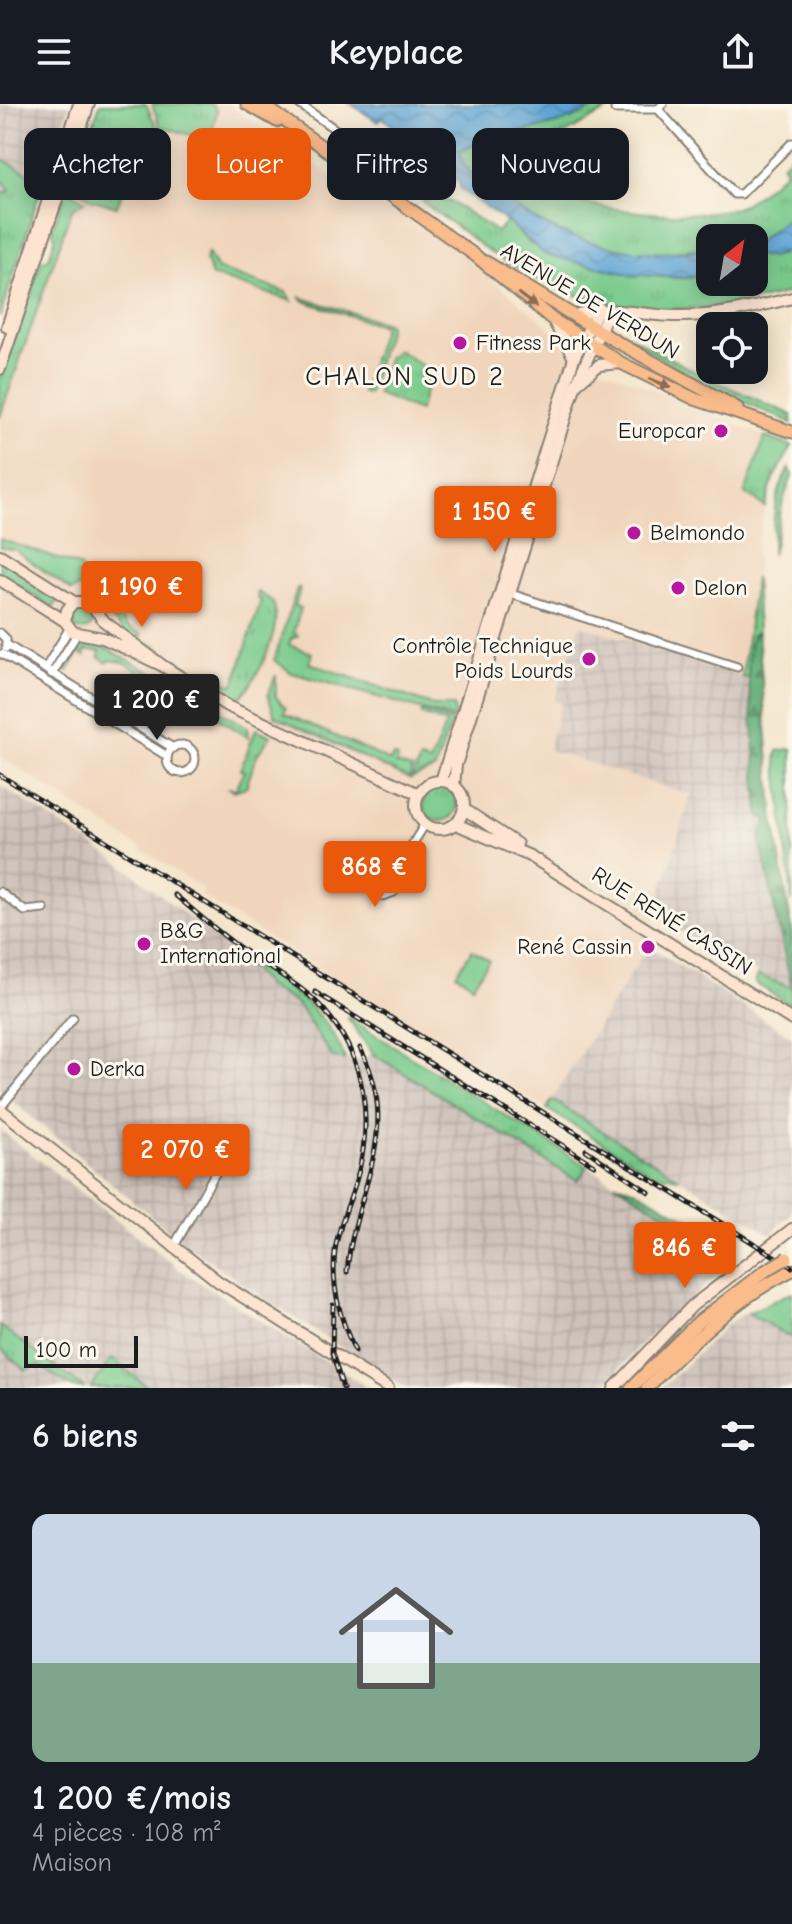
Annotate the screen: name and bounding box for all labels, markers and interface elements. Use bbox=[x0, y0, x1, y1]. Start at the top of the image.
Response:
icon: menu bbox=[32, 30, 76, 74]
icon: share bbox=[716, 30, 760, 74]
text: Keyplace bbox=[329, 32, 463, 73]
chip: Acheter bbox=[24, 128, 171, 200]
chip: Louer bbox=[187, 128, 311, 200]
chip: Filtres bbox=[327, 128, 456, 200]
chip: Nouveau bbox=[472, 128, 629, 200]
north arrow bbox=[696, 224, 768, 296]
map controls bbox=[696, 224, 768, 384]
street label: AVENUE DE VERDUN bbox=[496, 237, 684, 365]
one-way arrow bbox=[517, 291, 537, 307]
button: locate bbox=[696, 312, 768, 384]
place label: Fitness Park bbox=[476, 330, 591, 356]
marker: Fitness Park bbox=[451, 334, 469, 352]
district label: CHALON SUD 2 bbox=[305, 362, 505, 392]
one-way arrow bbox=[648, 376, 672, 390]
place label: Europcar bbox=[618, 418, 705, 444]
marker: Europcar bbox=[712, 422, 730, 440]
pin: 1 150 € bbox=[421, 486, 569, 554]
text: 1 150 € bbox=[452, 497, 538, 527]
place label: Belmondo bbox=[650, 520, 745, 546]
marker: Belmondo bbox=[625, 524, 643, 542]
pin: 1 190 € bbox=[68, 561, 216, 629]
text: 1 190 € bbox=[99, 572, 185, 602]
place label: Delon bbox=[694, 575, 747, 601]
marker: Delon bbox=[669, 579, 687, 597]
place label: Contrôle Technique Poids Lourds bbox=[393, 633, 573, 684]
marker: Contrôle Technique Poids Lourds bbox=[580, 650, 598, 668]
pin: 1 200 € bbox=[83, 674, 231, 742]
text: 1 200 € bbox=[112, 685, 202, 715]
pin: 868 € bbox=[319, 841, 431, 909]
text: 868 € bbox=[341, 852, 409, 882]
street label: RUE RENÉ CASSIN bbox=[587, 861, 757, 981]
place label: B&G International bbox=[160, 918, 281, 969]
place label: René Cassin bbox=[517, 934, 632, 960]
marker: B&G International bbox=[135, 935, 153, 953]
marker: René Cassin bbox=[639, 938, 657, 956]
place label: Derka bbox=[90, 1056, 145, 1082]
marker: Derka bbox=[65, 1060, 83, 1078]
pin: 2 070 € bbox=[112, 1124, 260, 1192]
text: 2 070 € bbox=[141, 1135, 231, 1165]
pin: 846 € bbox=[629, 1222, 741, 1290]
text: 846 € bbox=[652, 1233, 718, 1263]
scale bar bbox=[24, 1332, 138, 1368]
text: 100 m bbox=[36, 1337, 97, 1363]
icon: filters bbox=[716, 1414, 760, 1458]
text: 6 biens bbox=[32, 1416, 138, 1456]
icon: home bbox=[324, 1566, 468, 1710]
text: 1 200 €/mois bbox=[32, 1778, 231, 1818]
text: 4 pièces · 108 m² bbox=[32, 1818, 221, 1848]
text: Maison bbox=[32, 1848, 112, 1878]

